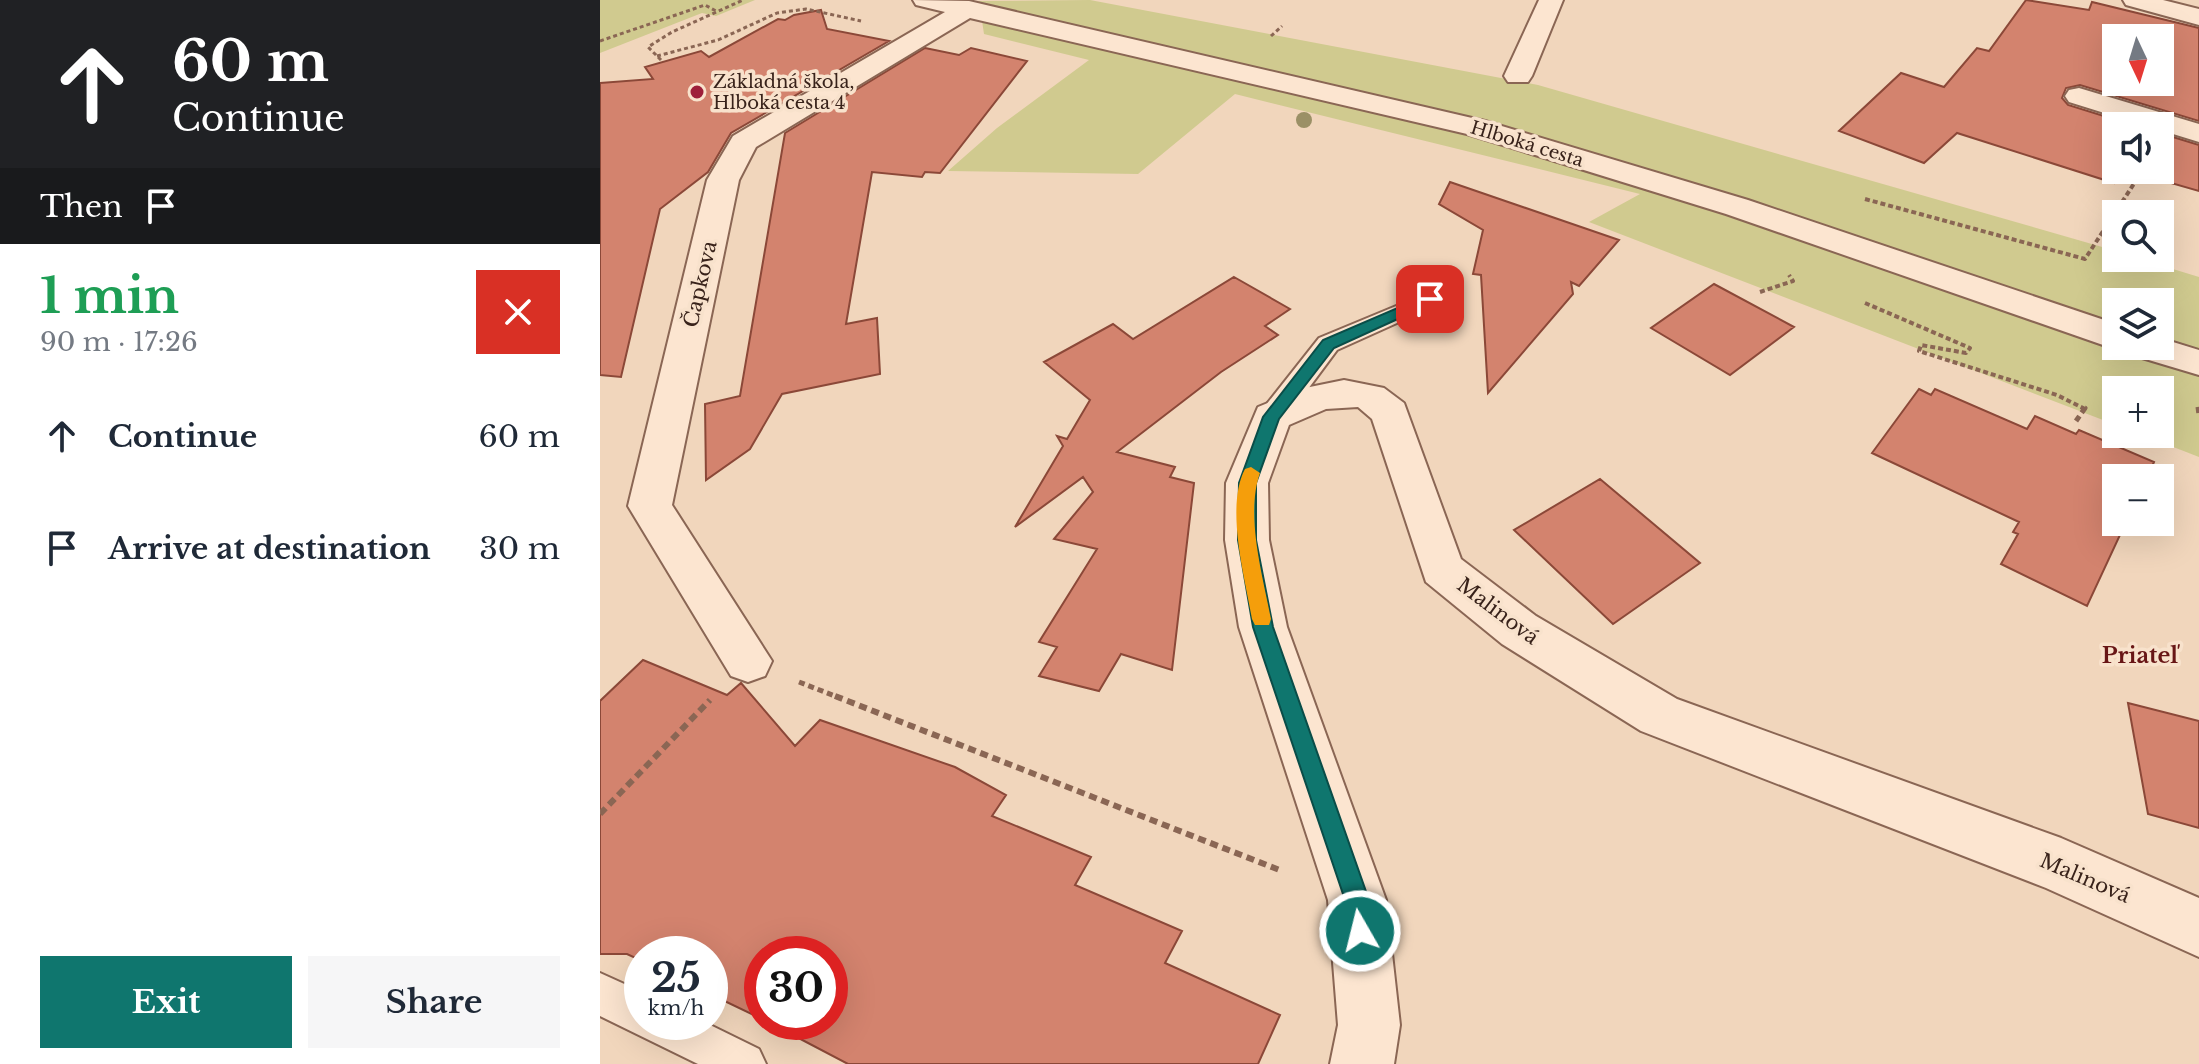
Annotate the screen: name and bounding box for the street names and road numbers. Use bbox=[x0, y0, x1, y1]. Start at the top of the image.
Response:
street label: Hlboká cesta bbox=[1468, 116, 1586, 172]
street label: Čapkova bbox=[677, 237, 722, 330]
street label: Malinová bbox=[1453, 573, 1544, 650]
street label: Malinová bbox=[2036, 848, 2135, 908]

